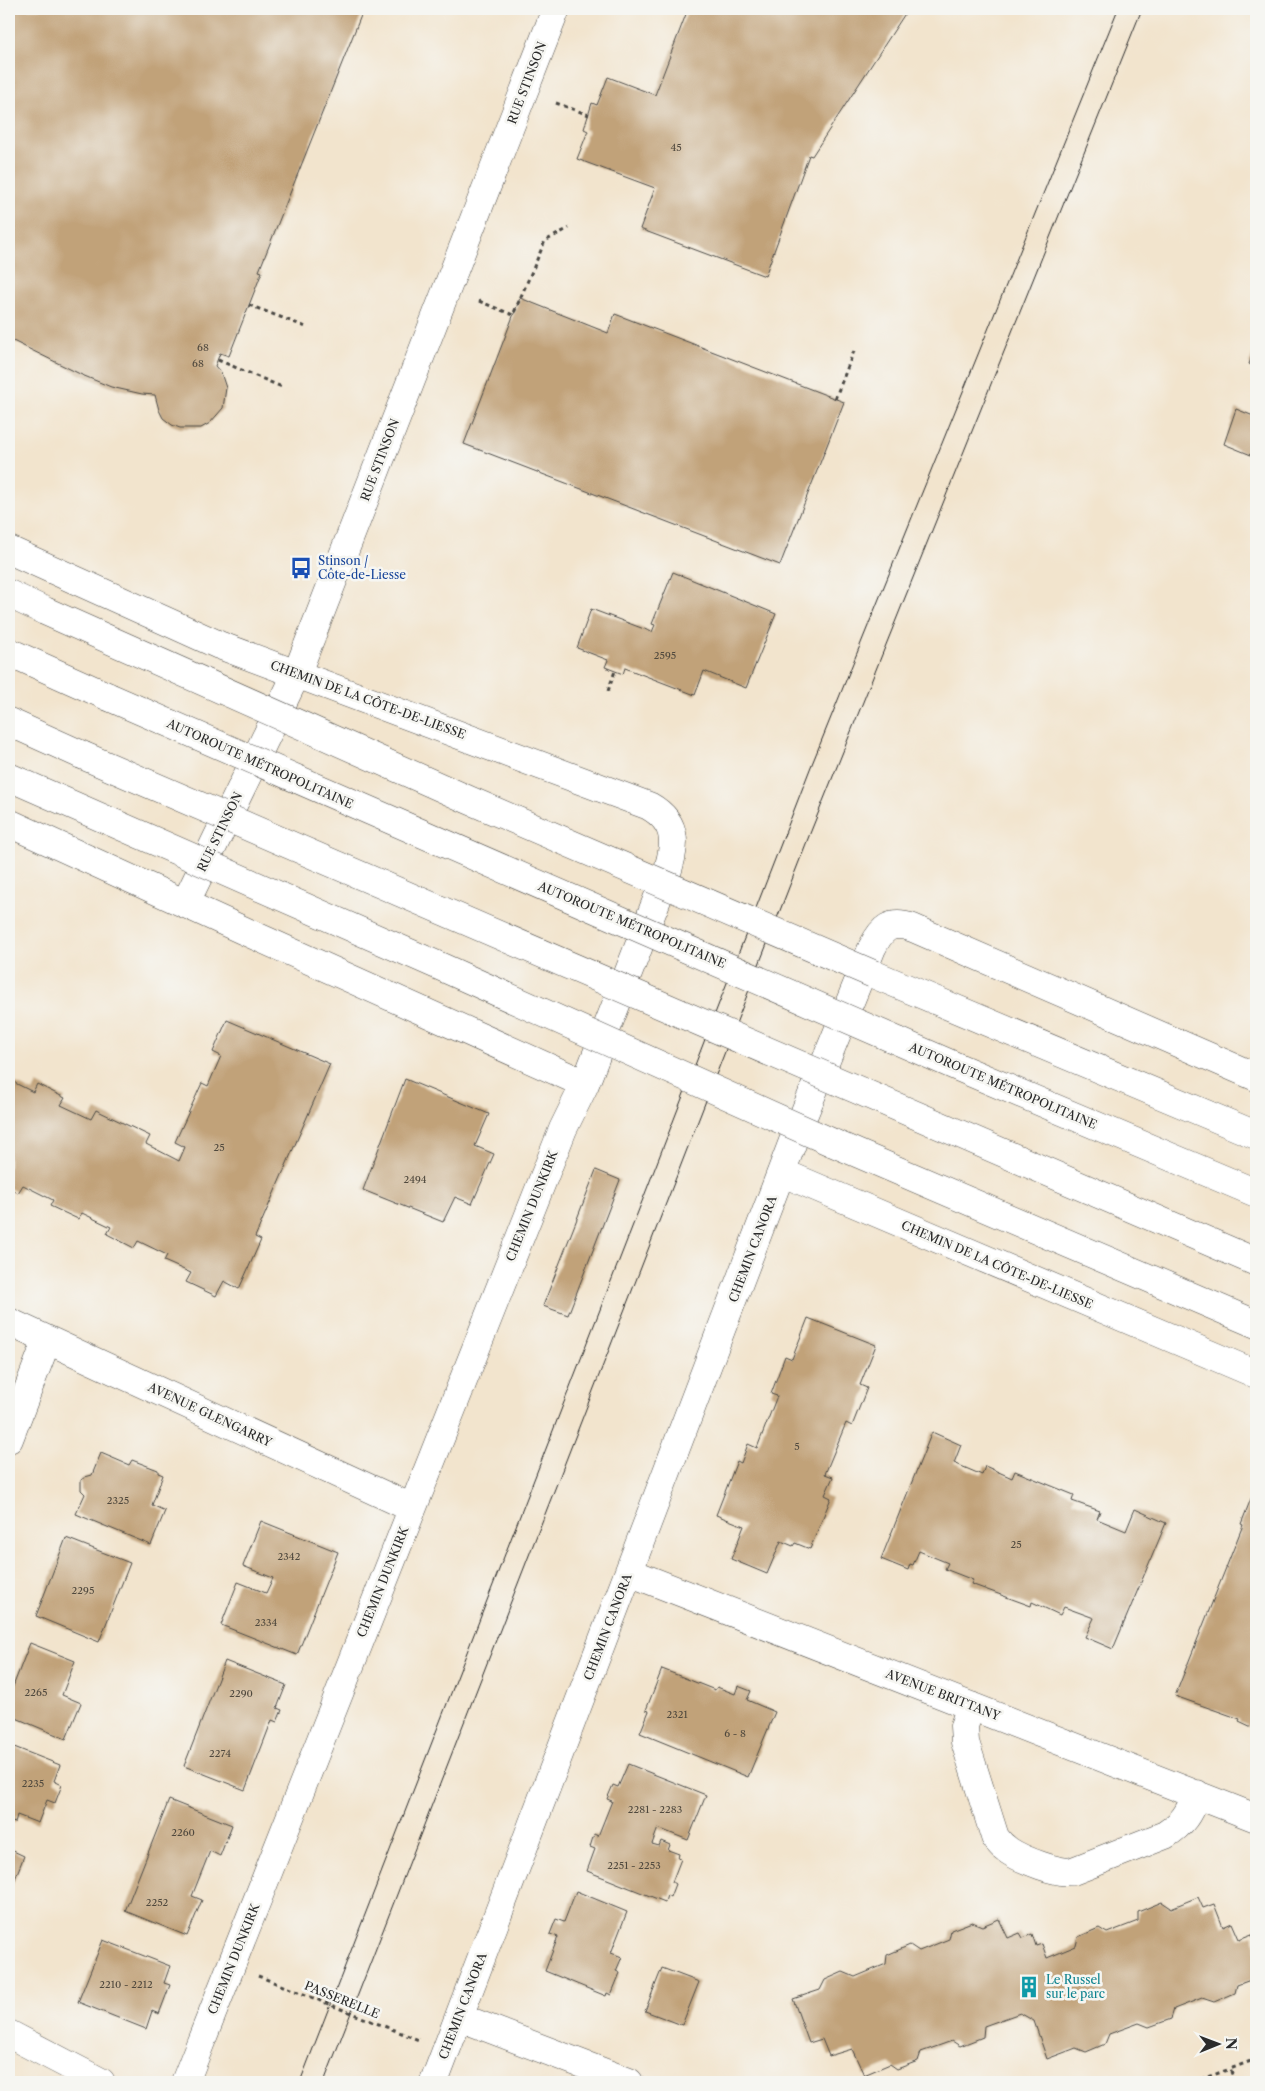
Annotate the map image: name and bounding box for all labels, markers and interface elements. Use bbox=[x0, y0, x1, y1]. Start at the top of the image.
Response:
street label: RUE STINSON bbox=[504, 39, 549, 126]
house number: 45 bbox=[670, 141, 682, 154]
house number: 68 bbox=[197, 341, 209, 354]
house number: 68 bbox=[192, 357, 204, 370]
street label: RUE STINSON bbox=[357, 416, 402, 503]
place label: Stinson / Côte-de-Liesse bbox=[318, 553, 406, 582]
bus stop icon: Stinson / Côte-de-Liesse bbox=[288, 555, 314, 581]
house number: 2595 bbox=[654, 649, 676, 662]
street label: CHEMIN DE LA CÔTE-DE-LIESSE bbox=[269, 656, 468, 742]
street label: AUTOROUTE MÉTROPOLITAINE bbox=[164, 714, 356, 812]
street label: RUE STINSON bbox=[194, 789, 245, 874]
street label: AUTOROUTE MÉTROPOLITAINE bbox=[535, 877, 729, 971]
street label: AUTOROUTE MÉTROPOLITAINE bbox=[906, 1038, 1100, 1132]
house number: 25 bbox=[213, 1141, 225, 1154]
street label: CHEMIN DUNKIRK bbox=[502, 1148, 561, 1263]
house number: 2494 bbox=[403, 1173, 427, 1186]
street label: CHEMIN CANORA bbox=[725, 1192, 780, 1304]
street label: CHEMIN DE LA CÔTE-DE-LIESSE bbox=[899, 1216, 1096, 1312]
street label: AVENUE GLENGARRY bbox=[145, 1379, 275, 1450]
house number: 5 bbox=[794, 1440, 800, 1453]
house number: 2325 bbox=[107, 1494, 129, 1507]
street label: CHEMIN DUNKIRK bbox=[353, 1524, 412, 1639]
house number: 25 bbox=[1010, 1538, 1022, 1551]
house number: 2342 bbox=[278, 1550, 301, 1563]
street label: CHEMIN CANORA bbox=[580, 1570, 635, 1682]
house number: 2295 bbox=[72, 1584, 94, 1597]
house number: 2334 bbox=[255, 1616, 277, 1629]
street label: AVENUE BRITTANY bbox=[883, 1665, 1003, 1723]
house number: 2265 bbox=[25, 1686, 47, 1699]
house number: 2290 bbox=[229, 1687, 253, 1700]
house number: 2321 bbox=[666, 1708, 688, 1721]
house number: 6 - 8 bbox=[724, 1727, 746, 1740]
house number: 2274 bbox=[209, 1747, 231, 1760]
house number: 2235 bbox=[22, 1777, 44, 1790]
house number: 2281 - 2283 bbox=[628, 1803, 682, 1816]
house number: 2260 bbox=[171, 1826, 195, 1839]
house number: 2251 - 2253 bbox=[607, 1859, 661, 1872]
house number: 2252 bbox=[146, 1896, 169, 1909]
street label: CHEMIN DUNKIRK bbox=[204, 1901, 263, 2016]
street label: CHEMIN CANORA bbox=[435, 1949, 490, 2061]
place label: Le Russel sur le parc bbox=[1046, 1972, 1105, 2001]
building icon: Le Russel sur le parc bbox=[1016, 1974, 1042, 2000]
house number: 2210 - 2212 bbox=[99, 1978, 153, 1991]
street label: PASSERELLE bbox=[302, 1978, 382, 2021]
north arrow bbox=[1192, 2018, 1242, 2068]
text: N bbox=[1222, 2038, 1240, 2050]

